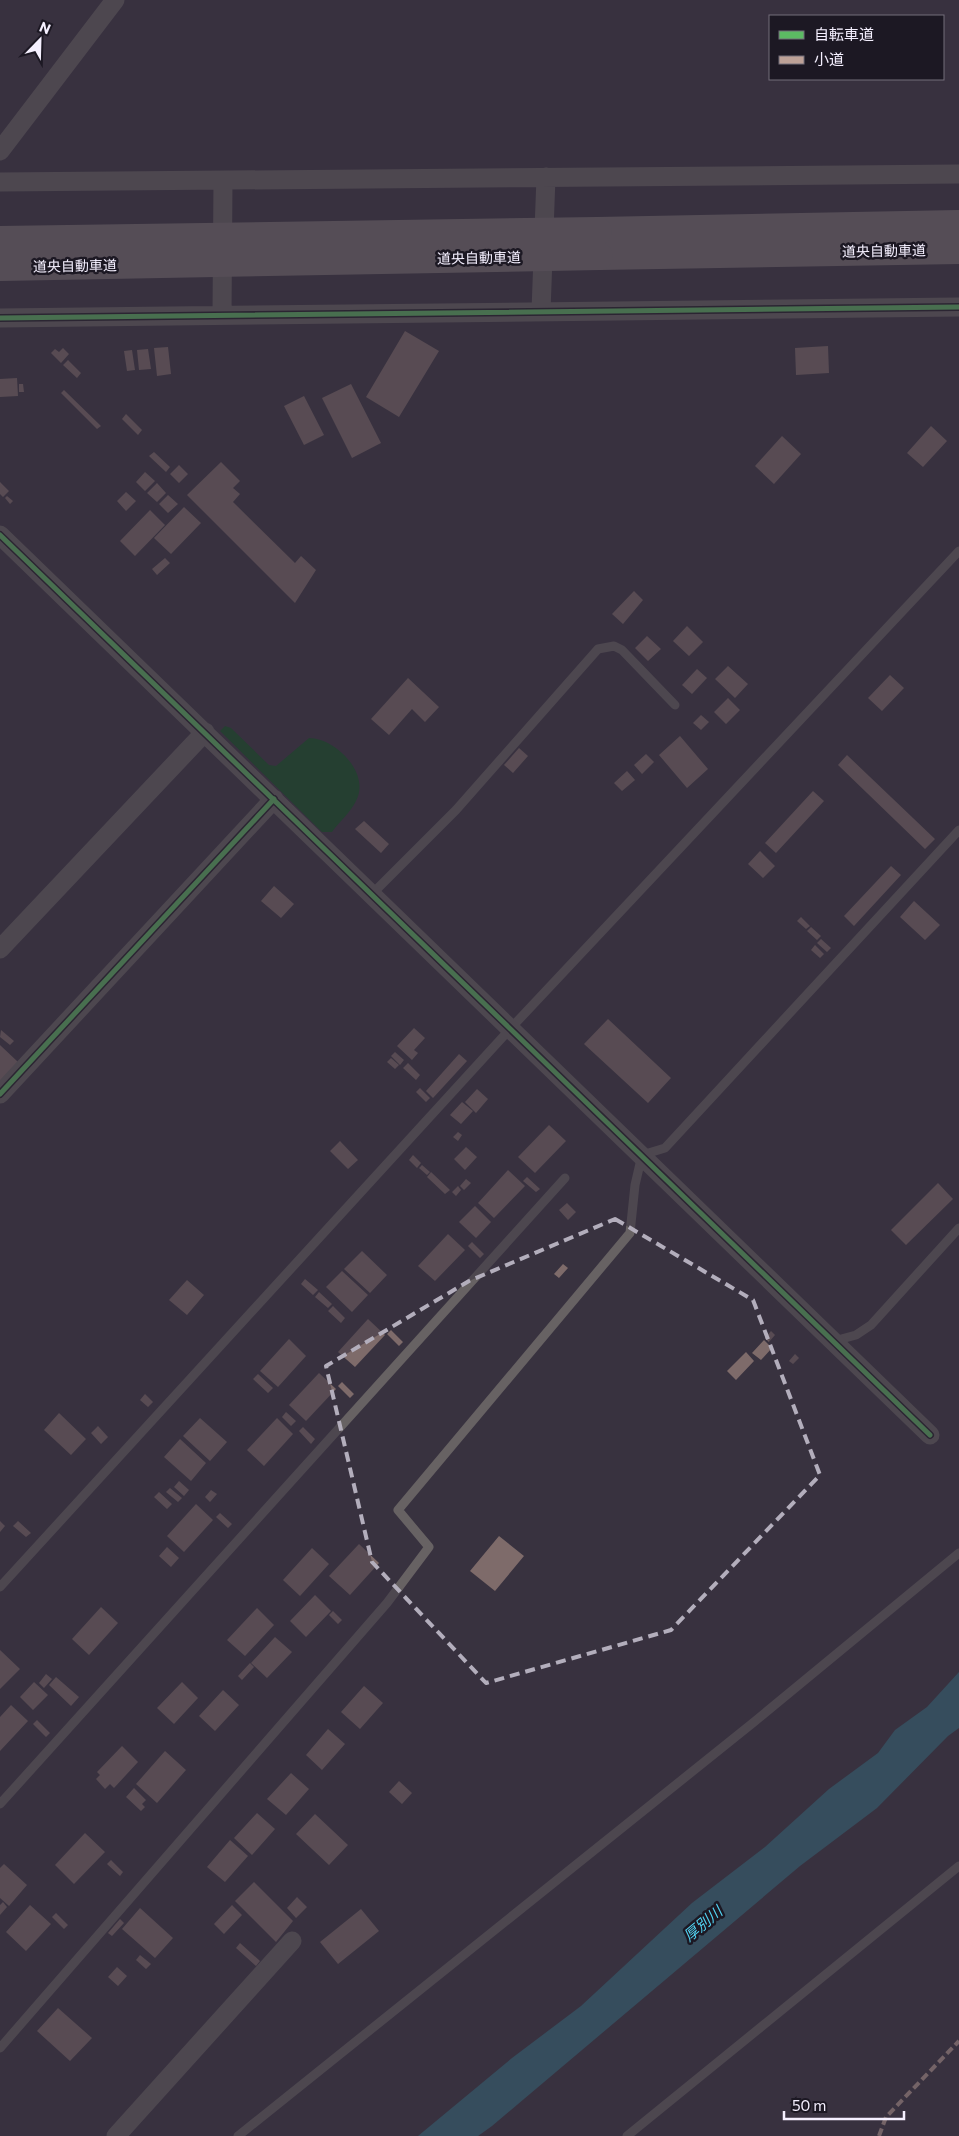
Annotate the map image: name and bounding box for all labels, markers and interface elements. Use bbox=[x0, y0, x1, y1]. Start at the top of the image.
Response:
north arrow bbox=[15, 15, 65, 65]
legend bbox=[769, 15, 944, 80]
text: N bbox=[37, 18, 53, 37]
text: 自転車道 bbox=[814, 25, 874, 43]
text: 小道 bbox=[814, 50, 844, 68]
street label: 道央自動車道 bbox=[842, 241, 926, 260]
street label: 道央自動車道 bbox=[437, 248, 521, 267]
street label: 道央自動車道 bbox=[33, 256, 117, 275]
water label: 厚別川 bbox=[679, 1901, 727, 1945]
scale bar bbox=[784, 2088, 904, 2120]
text: 50 m bbox=[792, 2096, 826, 2114]

